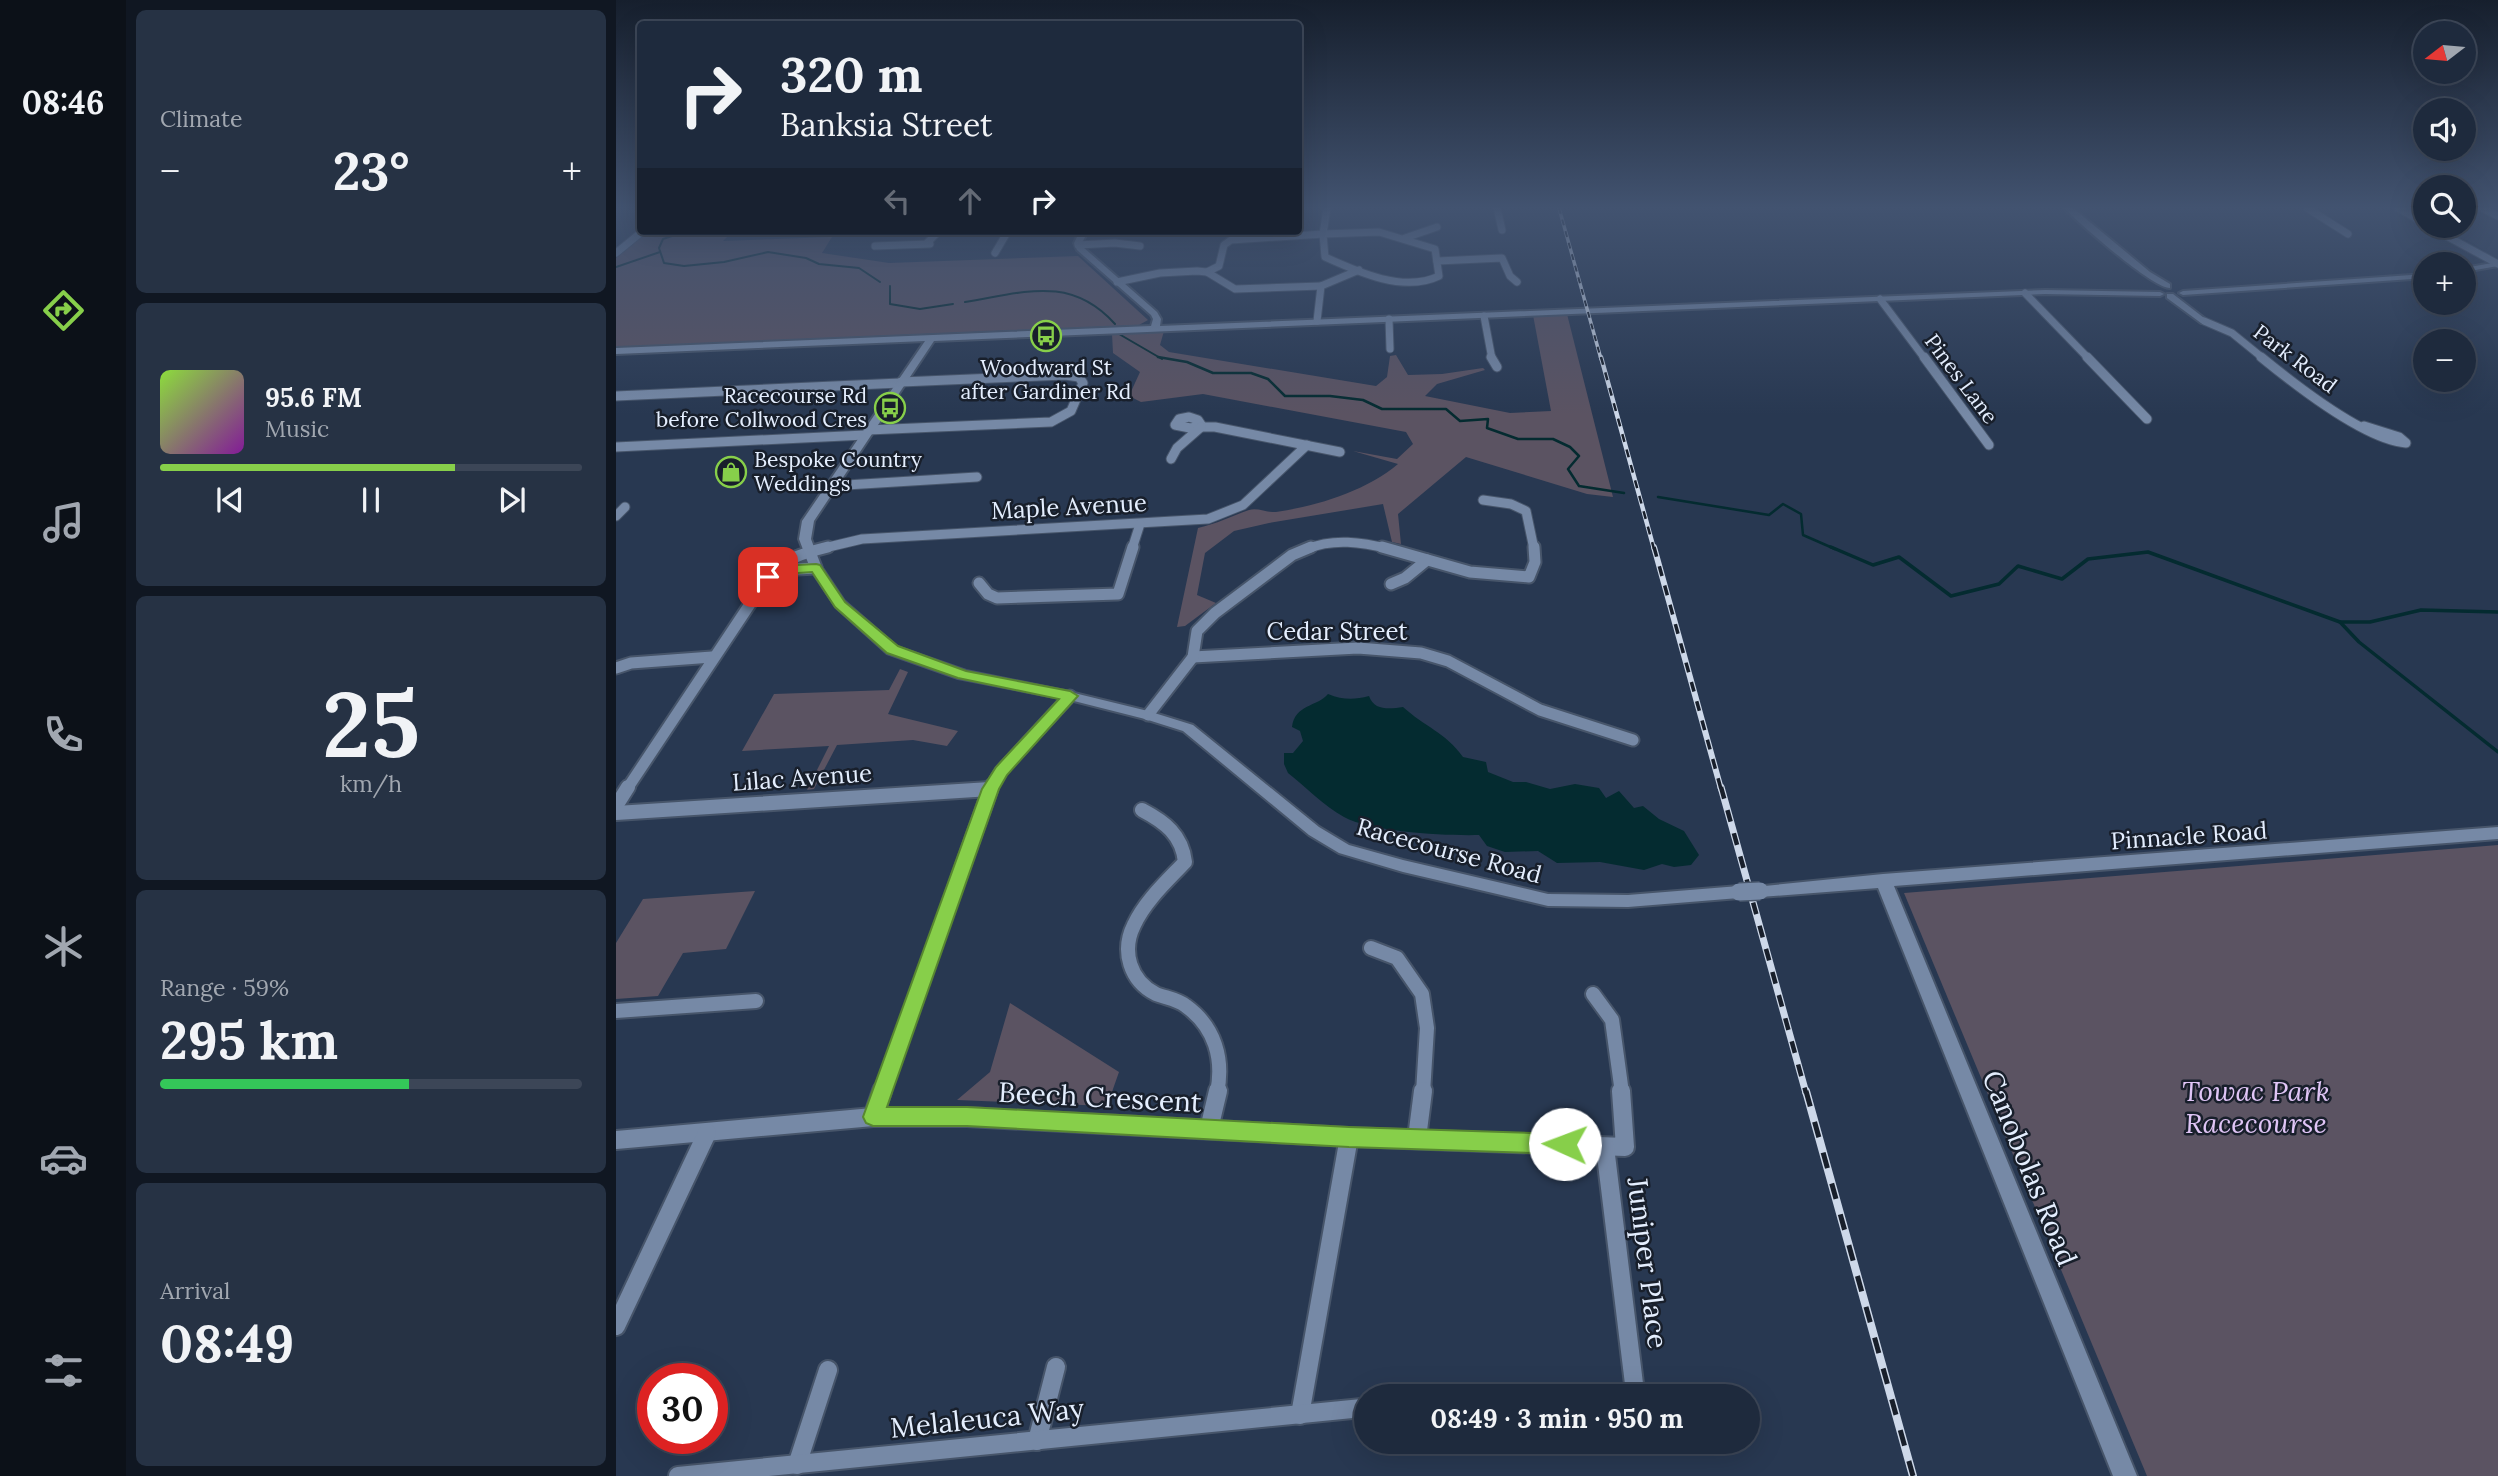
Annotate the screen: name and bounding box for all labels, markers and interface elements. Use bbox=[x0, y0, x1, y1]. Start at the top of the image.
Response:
north arrow bbox=[2413, 21, 2476, 84]
map controls bbox=[2413, 21, 2476, 392]
text: 320 m bbox=[780, 43, 923, 105]
icon: right bbox=[665, 49, 756, 140]
text: 08:46 bbox=[22, 82, 104, 123]
button: sound bbox=[2413, 98, 2476, 161]
text: Climate bbox=[160, 104, 242, 133]
text: Banksia Street bbox=[780, 104, 992, 145]
text: 23° bbox=[333, 138, 409, 204]
text: − bbox=[160, 147, 180, 195]
text: + bbox=[562, 147, 582, 195]
button: search bbox=[2413, 175, 2476, 238]
icon: left bbox=[878, 182, 916, 220]
icon: ahead bbox=[951, 182, 989, 220]
icon: right bbox=[1024, 182, 1062, 220]
button: + bbox=[2413, 252, 2476, 315]
icon: directions bbox=[39, 286, 88, 335]
street label: Park Road bbox=[2248, 318, 2343, 399]
bus stop icon: Woodward St after Gardiner Rd bbox=[1029, 319, 1063, 353]
street label: Pines Lane bbox=[1919, 328, 2004, 429]
button: − bbox=[2413, 329, 2476, 392]
place label: Woodward St after Gardiner Rd bbox=[961, 354, 1131, 405]
text: 95.6 FM bbox=[265, 381, 362, 414]
place label: Racecourse Rd before Collwood Cres bbox=[656, 382, 867, 433]
bus stop icon: Racecourse Rd before Collwood Cres bbox=[873, 391, 907, 425]
text: Music bbox=[265, 414, 329, 443]
place label: Bespoke Country Weddings bbox=[754, 446, 922, 497]
shop icon: Bespoke Country Weddings bbox=[714, 455, 748, 489]
icon: previous bbox=[211, 481, 249, 519]
icon: pause bbox=[352, 481, 390, 519]
icon: next bbox=[493, 481, 531, 519]
street label: Maple Avenue bbox=[990, 487, 1148, 526]
icon: music bbox=[39, 498, 88, 547]
pin bbox=[738, 547, 798, 607]
icon: arrive bbox=[749, 558, 787, 596]
street label: Cedar Street bbox=[1266, 616, 1408, 647]
text: 25 bbox=[322, 665, 420, 782]
icon: phone bbox=[39, 710, 88, 759]
street label: Lilac Avenue bbox=[731, 757, 873, 798]
text: km/h bbox=[340, 769, 402, 798]
street label: Racecourse Road bbox=[1353, 811, 1545, 890]
street label: Pinnacle Road bbox=[2110, 815, 2268, 856]
icon: climate bbox=[39, 922, 88, 971]
text: Range · 59% bbox=[160, 973, 289, 1002]
text: 295 km bbox=[160, 1007, 338, 1073]
street label: Canobolas Road bbox=[1974, 1065, 2086, 1271]
park label: Towac Park Racecourse bbox=[2182, 1073, 2330, 1141]
street label: Beech Crescent bbox=[997, 1074, 1203, 1120]
position arrow bbox=[1528, 1107, 1602, 1181]
icon: car bbox=[39, 1134, 88, 1183]
street label: Juniper Place bbox=[1620, 1174, 1676, 1351]
text: Arrival bbox=[160, 1276, 230, 1305]
text: 08:49 bbox=[160, 1310, 294, 1376]
icon: filters bbox=[39, 1346, 88, 1395]
speed limit sign: 30 bbox=[637, 1363, 728, 1454]
street label: Melaleuca Way bbox=[888, 1390, 1086, 1446]
text: 08:49 · 3 min · 950 m bbox=[1431, 1402, 1683, 1435]

